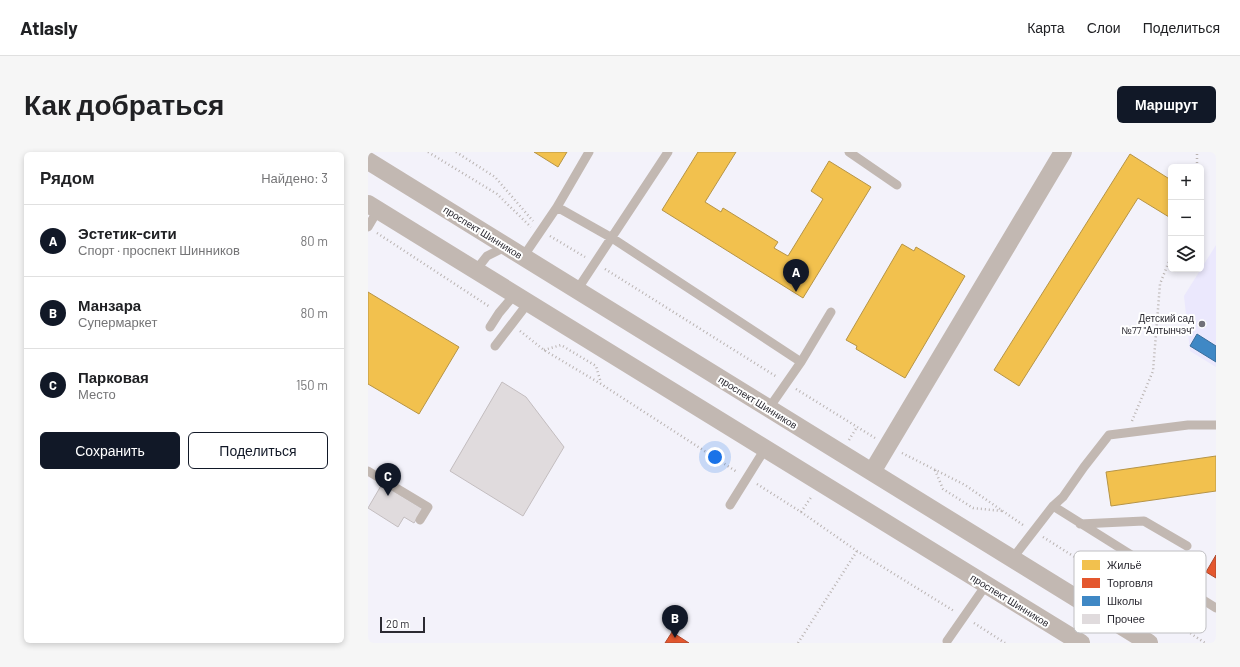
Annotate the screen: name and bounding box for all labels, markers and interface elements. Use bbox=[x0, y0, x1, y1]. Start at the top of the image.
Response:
text: Atlasly bbox=[20, 16, 78, 39]
text: Карта bbox=[1027, 19, 1065, 36]
text: Слои bbox=[1087, 19, 1121, 36]
text: Поделиться bbox=[1143, 19, 1220, 36]
button: Маршрут bbox=[1117, 86, 1216, 123]
text: Как добраться bbox=[24, 87, 224, 121]
map controls bbox=[1168, 164, 1204, 272]
button: + bbox=[1168, 164, 1204, 200]
text: Рядом bbox=[40, 167, 95, 187]
text: Найдено: 3 bbox=[261, 170, 328, 186]
button: − bbox=[1168, 200, 1204, 236]
street label: проспект Шинников bbox=[442, 203, 524, 261]
text: Эстетик-сити bbox=[78, 224, 177, 242]
text: A bbox=[49, 233, 57, 249]
text: 80 m bbox=[301, 233, 328, 249]
button: layers bbox=[1168, 236, 1204, 272]
text: Спорт · проспект Шинников bbox=[78, 242, 240, 258]
pin: A bbox=[783, 259, 809, 292]
text: Манзара bbox=[78, 296, 141, 314]
text: B bbox=[49, 305, 57, 321]
text: 80 m bbox=[301, 305, 328, 321]
place label: Детский сад №77 "Алтынчэч" bbox=[1121, 312, 1194, 336]
text: Супермаркет bbox=[78, 314, 157, 330]
marker: Детский сад №77 "Алтынчэч" bbox=[1197, 319, 1207, 329]
text: Парковая bbox=[78, 368, 149, 386]
street label: проспект Шинников bbox=[717, 373, 799, 431]
text: C bbox=[49, 377, 57, 393]
text: 150 m bbox=[296, 377, 328, 393]
text: Место bbox=[78, 386, 116, 402]
button: Сохранить bbox=[40, 432, 180, 469]
button: Поделиться bbox=[188, 432, 328, 469]
your location bbox=[705, 447, 725, 467]
pin: C bbox=[375, 463, 401, 496]
legend bbox=[1074, 551, 1206, 633]
text: Жильё bbox=[1107, 558, 1142, 571]
street label: проспект Шинников bbox=[969, 571, 1051, 629]
text: Торговля bbox=[1107, 576, 1153, 589]
text: Школы bbox=[1107, 594, 1142, 607]
pin: B bbox=[662, 605, 688, 638]
text: Прочее bbox=[1107, 612, 1145, 625]
scale bar bbox=[380, 615, 425, 634]
text: 20 m bbox=[386, 617, 409, 630]

